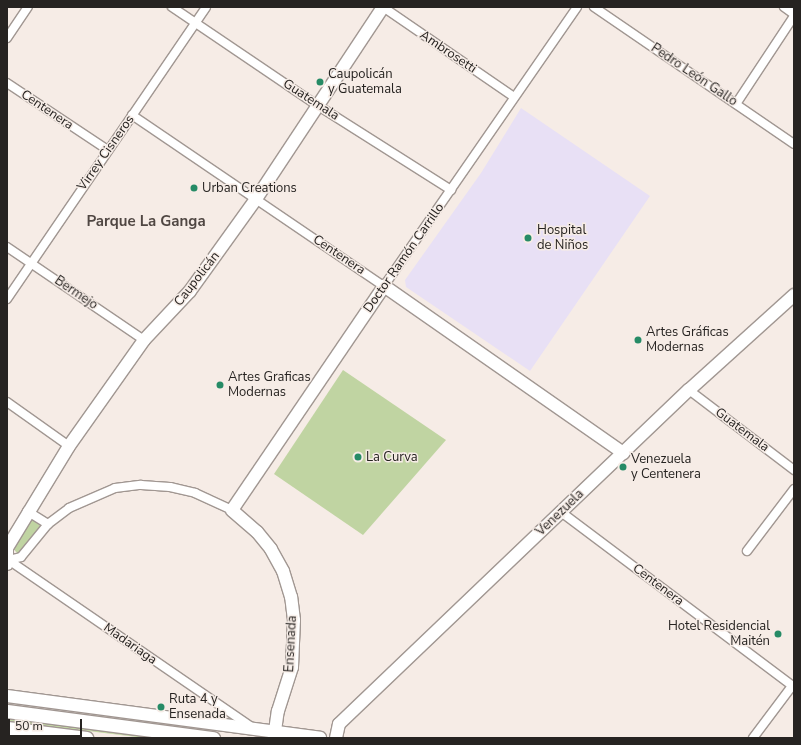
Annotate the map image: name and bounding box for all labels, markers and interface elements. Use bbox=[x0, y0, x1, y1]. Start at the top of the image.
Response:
street label: Ambrosetti bbox=[417, 27, 479, 77]
street label: Pedro León Gallo bbox=[648, 40, 740, 110]
place label: Caupolicán y Guatemala bbox=[328, 67, 402, 98]
street label: Guatemala bbox=[280, 76, 342, 124]
marker: Caupolicán y Guatemala bbox=[315, 77, 325, 87]
street label: Centenera bbox=[18, 87, 76, 133]
street label: Virrey Cisneros bbox=[74, 112, 138, 194]
place label: Urban Creations bbox=[202, 180, 297, 196]
marker: Urban Creations bbox=[189, 183, 199, 193]
street label: Doctor Ramón Carrillo bbox=[360, 200, 448, 316]
district label: Parque La Ganga bbox=[86, 213, 206, 231]
place label: Hospital de Niños bbox=[537, 223, 588, 254]
street label: Centenera bbox=[310, 232, 368, 278]
marker: Hospital de Niños bbox=[522, 232, 534, 244]
street label: Caupolicán bbox=[171, 249, 223, 309]
street label: Bermejo bbox=[51, 273, 101, 313]
place label: Artes Gráficas Modernas bbox=[646, 325, 729, 356]
marker: Artes Gráficas Modernas bbox=[633, 335, 643, 345]
place label: Artes Graficas Modernas bbox=[228, 370, 311, 401]
marker: Artes Graficas Modernas bbox=[215, 380, 225, 390]
street label: Guatemala bbox=[712, 405, 772, 455]
place label: La Curva bbox=[366, 449, 418, 465]
marker: La Curva bbox=[353, 452, 363, 462]
place label: Venezuela y Centenera bbox=[631, 452, 701, 483]
marker: Venezuela y Centenera bbox=[618, 462, 628, 472]
street label: Venezuela bbox=[533, 486, 587, 540]
street label: Centenera bbox=[629, 561, 687, 609]
street label: Ensenada bbox=[282, 615, 300, 673]
place label: Hotel Residencial Maitén bbox=[668, 619, 770, 650]
street label: Madariaga bbox=[100, 620, 160, 668]
marker: Hotel Residencial Maitén bbox=[773, 629, 783, 639]
place label: Ruta 4 y Ensenada bbox=[169, 692, 226, 723]
marker: Ruta 4 y Ensenada bbox=[156, 702, 166, 712]
scale bar bbox=[10, 711, 84, 737]
text: 50 m bbox=[15, 718, 43, 734]

